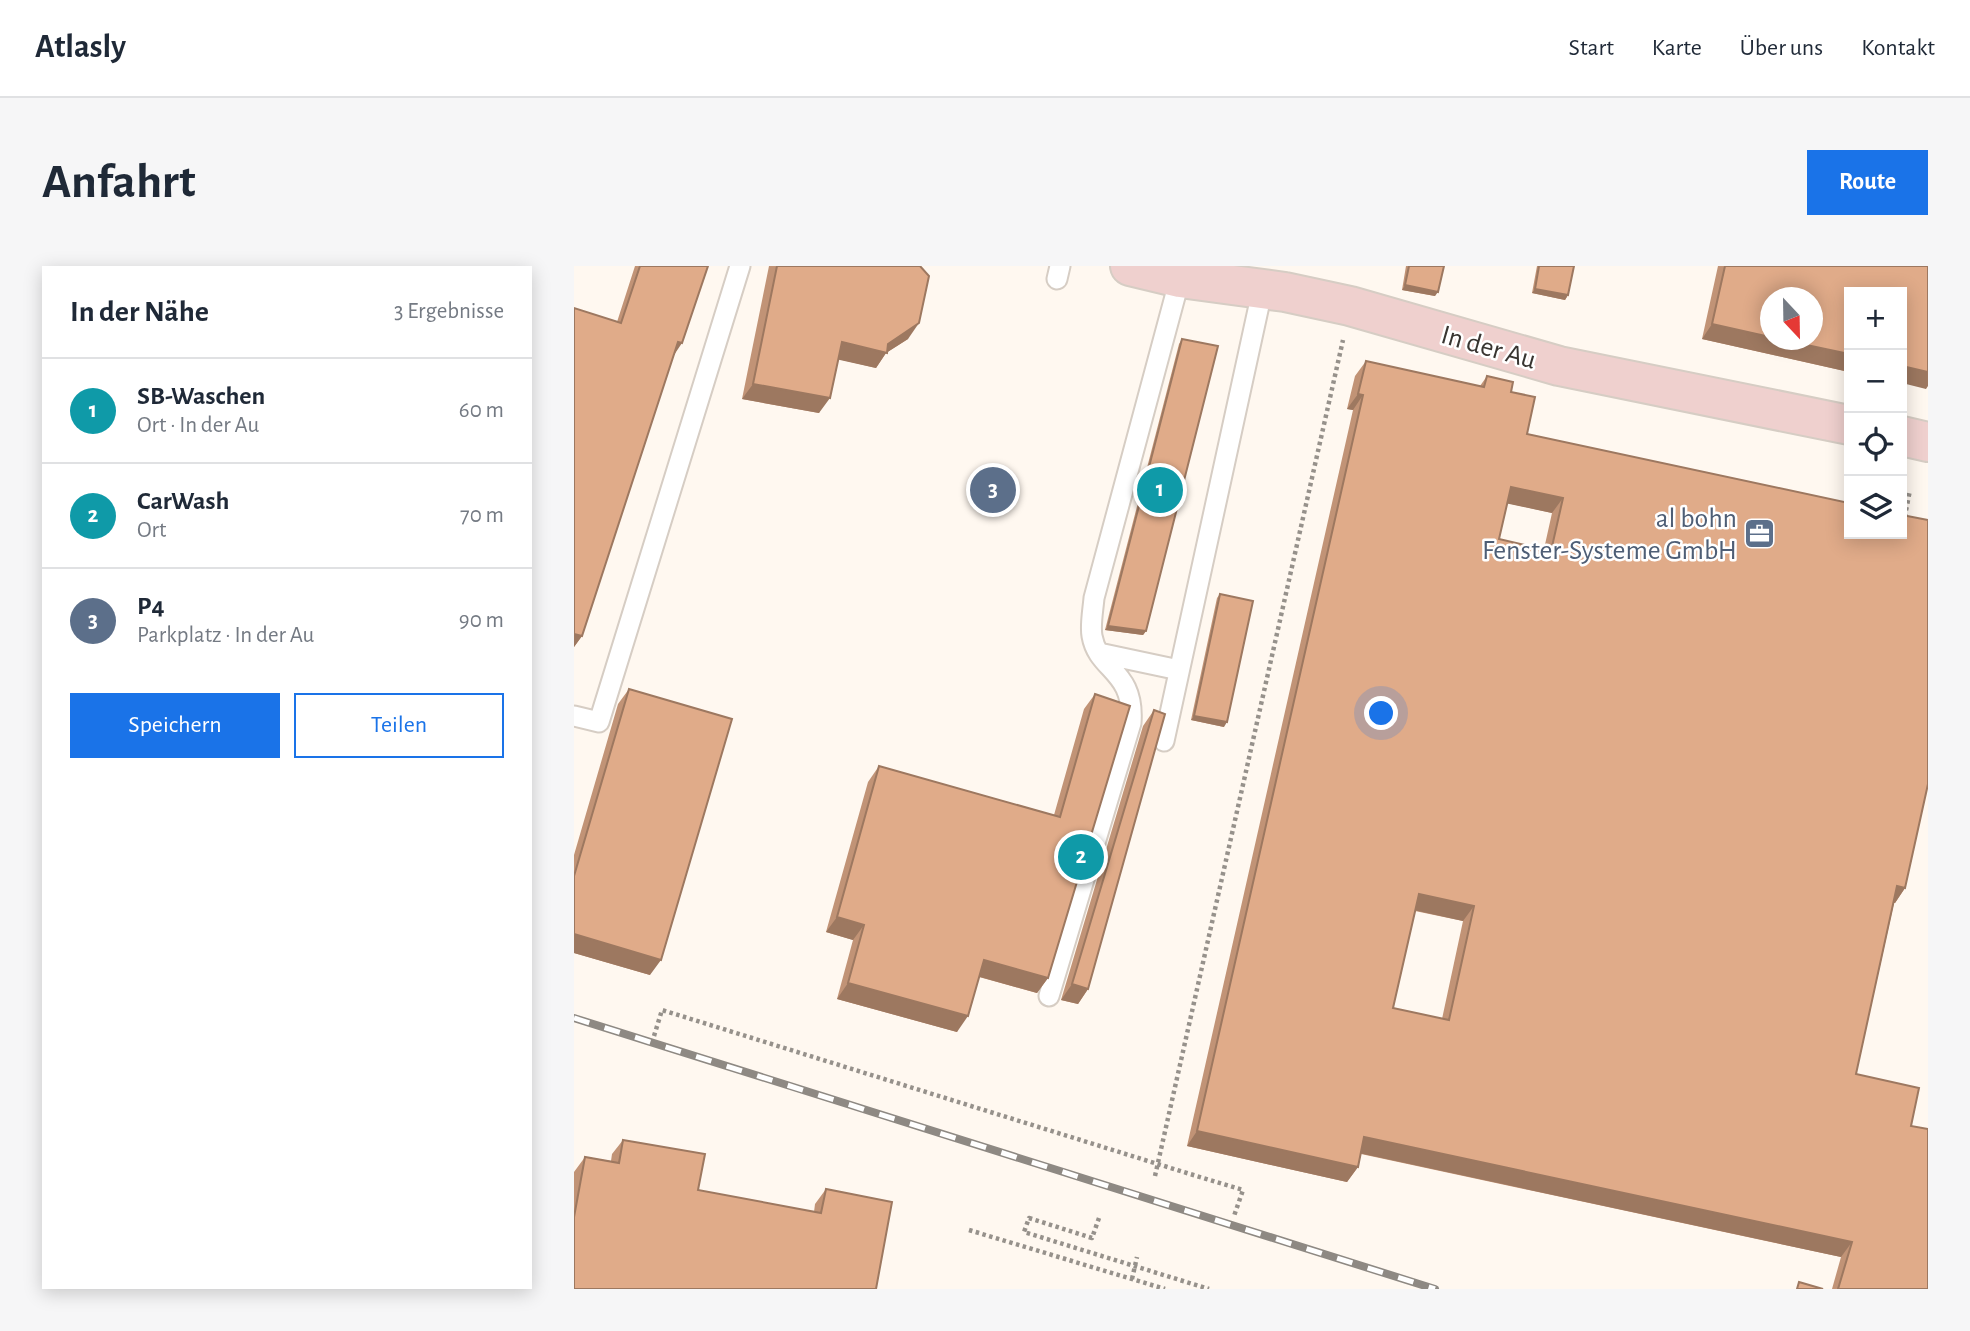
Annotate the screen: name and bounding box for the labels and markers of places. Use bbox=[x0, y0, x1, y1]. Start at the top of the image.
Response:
pin: 3 bbox=[970, 464, 1016, 516]
pin: 1 bbox=[1137, 464, 1183, 516]
place label: al bohn Fenster-Systeme GmbH bbox=[1482, 505, 1737, 565]
office icon: al bohn Fenster-Systeme GmbH bbox=[1743, 516, 1777, 550]
pin: 2 bbox=[1058, 831, 1104, 883]

